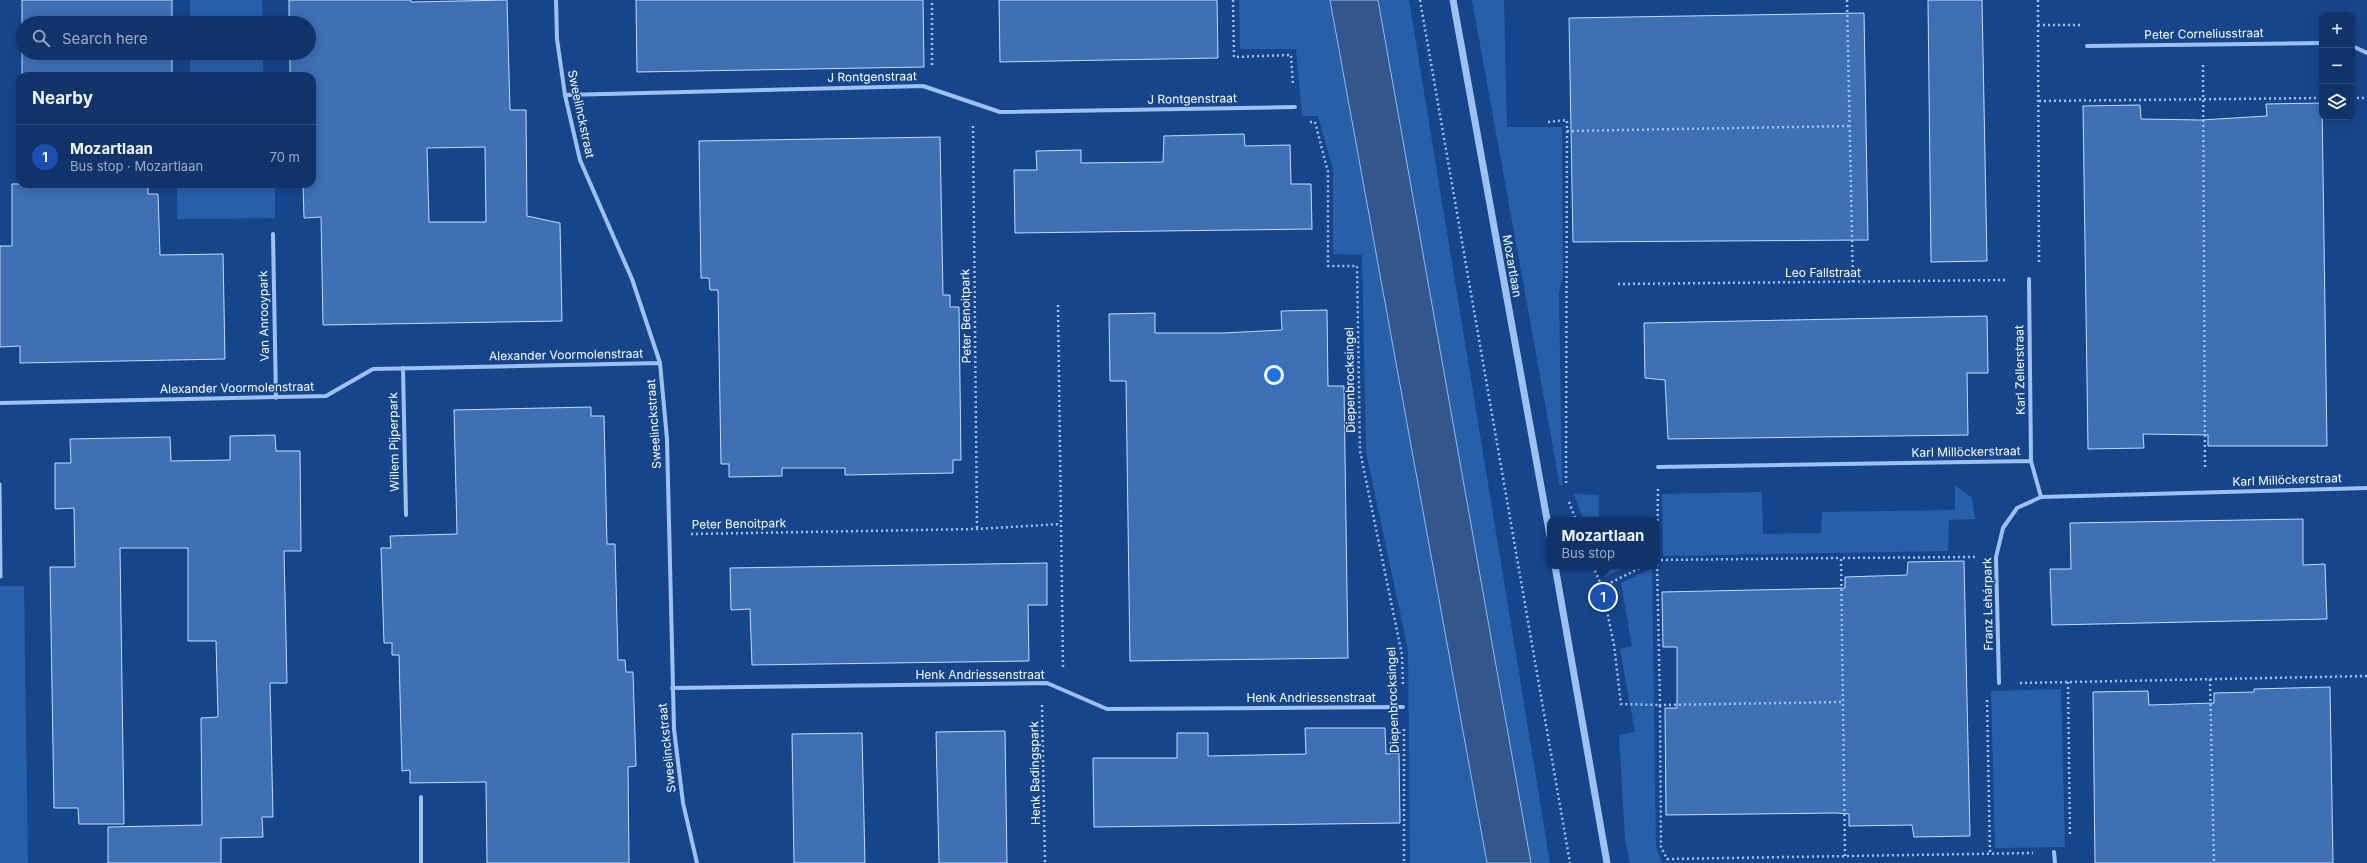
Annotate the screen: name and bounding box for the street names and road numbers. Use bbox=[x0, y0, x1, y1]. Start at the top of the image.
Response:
street label: Peter Corneliusstraat bbox=[2144, 25, 2264, 42]
street label: Sweelinckstraat bbox=[565, 68, 598, 159]
street label: J Rontgenstraat bbox=[827, 68, 917, 85]
street label: J Rontgenstraat bbox=[1147, 90, 1237, 107]
street label: Mozartlaan bbox=[1500, 233, 1525, 298]
street label: Leo Fallstraat bbox=[1785, 265, 1861, 280]
street label: Peter Benoitpark bbox=[957, 268, 974, 364]
street label: Van Anrooypark bbox=[255, 270, 272, 362]
street label: Karl Zellerstraat bbox=[2011, 325, 2028, 415]
street label: Diepenbrocksingel bbox=[1341, 327, 1358, 433]
street label: Alexander Voormolenstraat bbox=[489, 346, 643, 363]
street label: Alexander Voormolenstraat bbox=[160, 379, 314, 396]
street label: Sweelinckstraat bbox=[643, 379, 664, 469]
street label: Willem Pijperpark bbox=[385, 392, 402, 492]
street label: Karl Millöckerstraat bbox=[1911, 443, 2021, 460]
street label: Karl Millöckerstraat bbox=[2232, 470, 2342, 489]
street label: Peter Benoitpark bbox=[691, 515, 787, 532]
street label: Franz Lehárpark bbox=[1979, 557, 1996, 651]
street label: Diepenbrocksingel bbox=[1383, 647, 1402, 753]
street label: Henk Andriessenstraat bbox=[915, 667, 1045, 682]
street label: Henk Andriessenstraat bbox=[1246, 690, 1376, 705]
street label: Sweelinckstraat bbox=[654, 703, 679, 794]
street label: Henk Badingspark bbox=[1026, 720, 1043, 825]

